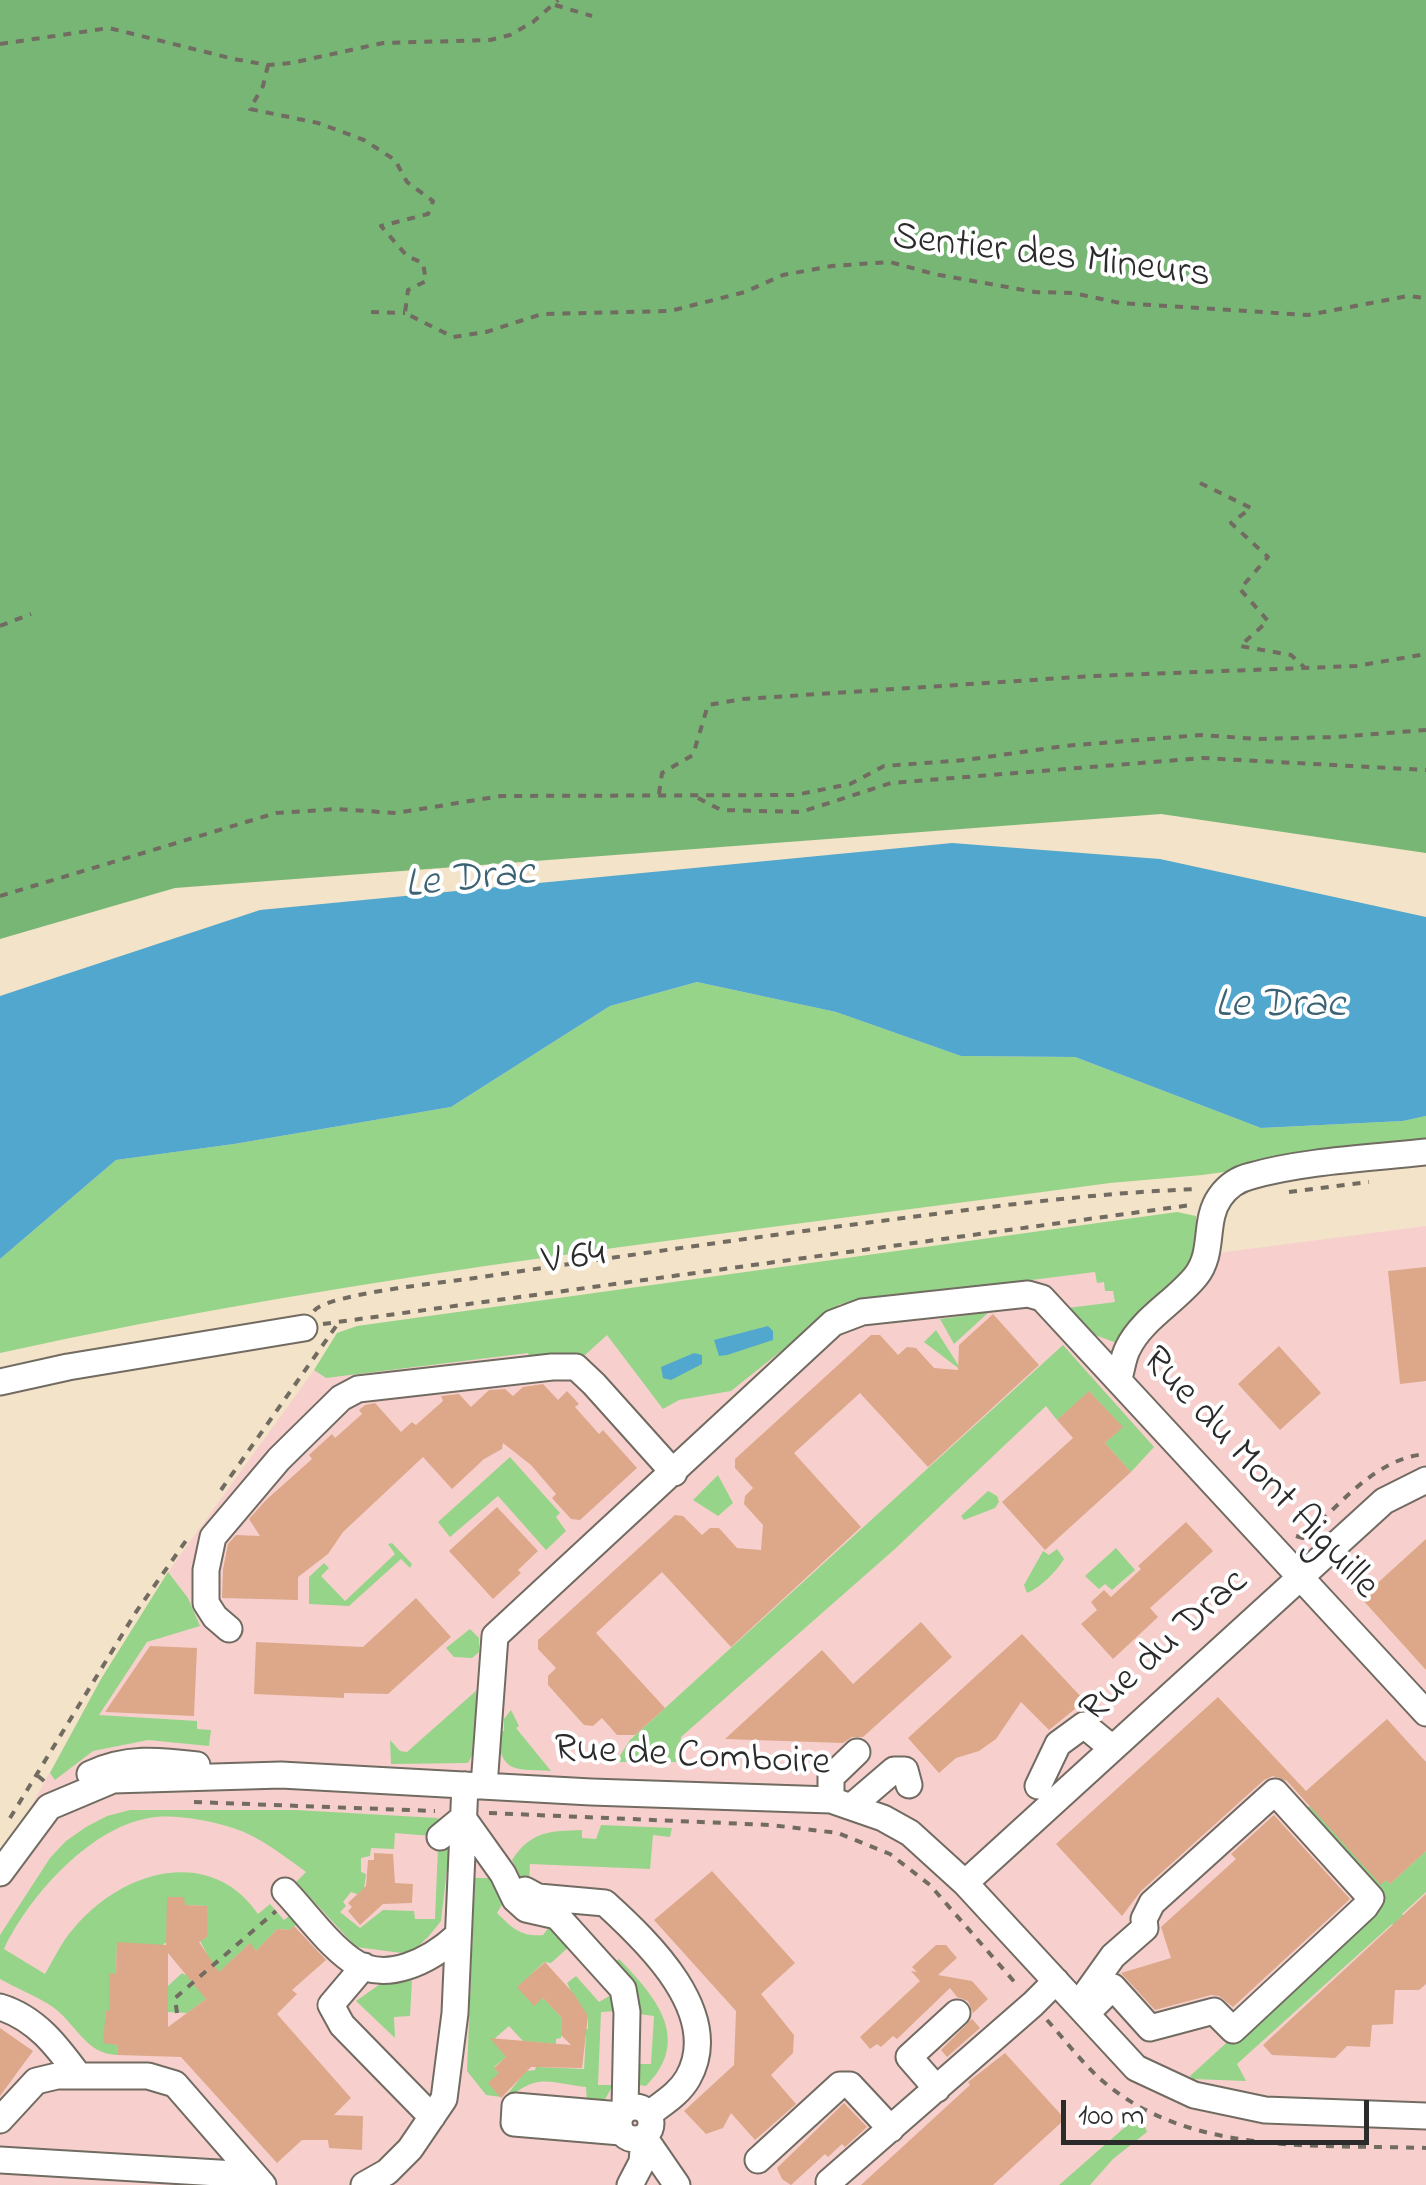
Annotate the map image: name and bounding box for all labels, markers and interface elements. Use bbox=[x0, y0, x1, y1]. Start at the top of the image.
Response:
street label: Sentier des Mineurs bbox=[889, 216, 1213, 302]
water label: Le Drac bbox=[403, 850, 537, 914]
water label: Le Drac bbox=[1215, 983, 1345, 1033]
street label: V 64 bbox=[540, 1233, 608, 1289]
street label: Rue du Mont Aiguille bbox=[1129, 1339, 1387, 1611]
street label: Rue du Drac bbox=[1072, 1560, 1260, 1736]
street label: Rue de Comboire bbox=[553, 1728, 831, 1790]
scale bar bbox=[1066, 2080, 1374, 2142]
text: 100 m bbox=[1078, 2095, 1144, 2139]

